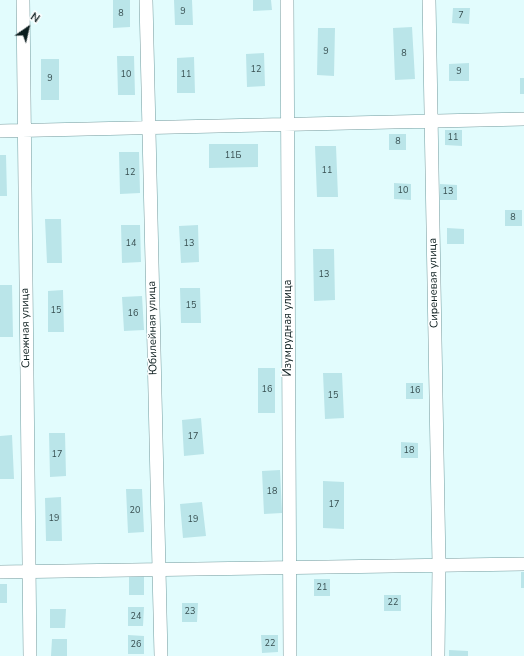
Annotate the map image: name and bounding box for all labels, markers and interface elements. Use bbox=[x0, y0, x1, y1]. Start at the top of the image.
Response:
house number: 9 bbox=[180, 7, 186, 17]
north arrow bbox=[8, 8, 48, 48]
text: N bbox=[27, 9, 43, 26]
house number: 8 bbox=[118, 9, 124, 19]
house number: 7 bbox=[458, 11, 464, 21]
house number: 9 bbox=[323, 47, 329, 57]
house number: 8 bbox=[401, 49, 407, 59]
house number: 12 bbox=[251, 65, 261, 75]
house number: 9 bbox=[456, 67, 462, 77]
house number: 10 bbox=[121, 70, 131, 80]
house number: 11 bbox=[181, 70, 191, 80]
house number: 9 bbox=[47, 74, 53, 84]
house number: 11 bbox=[448, 133, 458, 143]
house number: 8 bbox=[395, 137, 401, 147]
house number: 11Б bbox=[225, 151, 241, 161]
house number: 11 bbox=[322, 166, 332, 176]
house number: 12 bbox=[125, 168, 135, 178]
house number: 10 bbox=[398, 186, 408, 196]
house number: 13 bbox=[443, 187, 453, 197]
house number: 8 bbox=[510, 213, 516, 223]
street label: Сиреневая улица bbox=[427, 238, 441, 328]
house number: 14 bbox=[126, 239, 136, 249]
house number: 13 bbox=[184, 239, 194, 249]
house number: 13 bbox=[319, 270, 329, 280]
street label: Изумрудная улица bbox=[281, 279, 295, 377]
street label: Юбилейная улица bbox=[146, 281, 160, 375]
street label: Снежная улица bbox=[19, 288, 33, 368]
house number: 15 bbox=[186, 301, 196, 311]
house number: 15 bbox=[51, 306, 61, 316]
house number: 16 bbox=[128, 309, 138, 319]
house number: 16 bbox=[262, 385, 272, 395]
house number: 16 bbox=[410, 386, 420, 396]
house number: 15 bbox=[328, 391, 338, 401]
house number: 17 bbox=[188, 432, 198, 442]
house number: 18 bbox=[404, 446, 414, 456]
house number: 17 bbox=[52, 450, 62, 460]
house number: 18 bbox=[267, 487, 277, 497]
house number: 17 bbox=[329, 500, 339, 510]
house number: 20 bbox=[130, 506, 140, 516]
house number: 19 bbox=[49, 514, 59, 524]
house number: 19 bbox=[188, 515, 198, 525]
house number: 21 bbox=[317, 583, 327, 593]
house number: 22 bbox=[388, 598, 398, 608]
house number: 23 bbox=[185, 607, 195, 617]
house number: 24 bbox=[131, 612, 141, 622]
house number: 22 bbox=[265, 639, 275, 649]
house number: 26 bbox=[131, 640, 141, 650]

